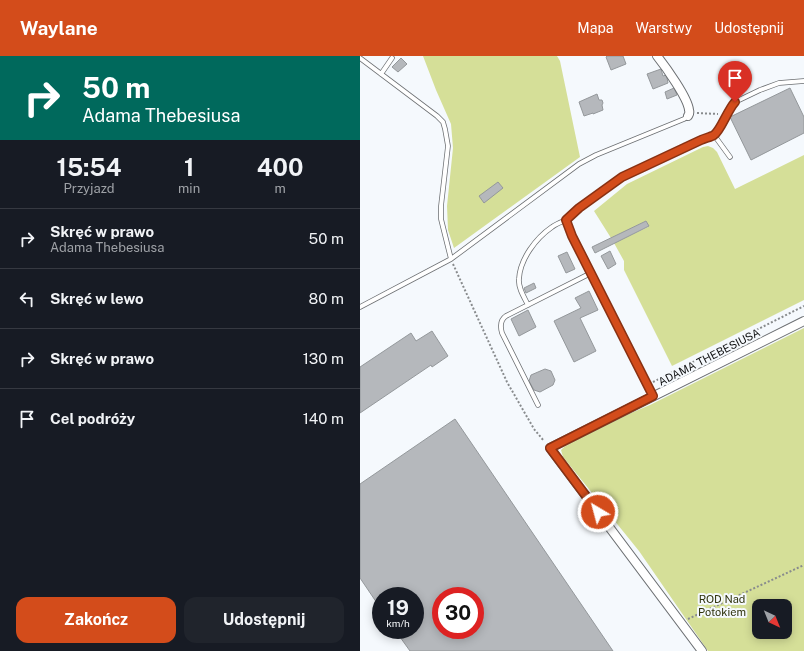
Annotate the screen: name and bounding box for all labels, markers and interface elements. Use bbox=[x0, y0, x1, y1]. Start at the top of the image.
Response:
text: Waylane bbox=[20, 17, 98, 39]
text: Mapa bbox=[577, 20, 613, 36]
text: Warstwy bbox=[635, 20, 692, 36]
text: Udostępnij bbox=[714, 20, 784, 36]
pin bbox=[718, 61, 752, 102]
icon: arrive bbox=[724, 67, 746, 89]
text: 50 m bbox=[82, 71, 150, 104]
icon: right bbox=[16, 72, 68, 124]
text: Adama Thebesiusa bbox=[82, 105, 240, 126]
text: 15:54 bbox=[57, 153, 122, 181]
text: 1 bbox=[184, 153, 194, 181]
text: 400 bbox=[257, 153, 303, 181]
text: Przyjazd bbox=[64, 181, 115, 196]
text: min bbox=[178, 181, 200, 196]
text: m bbox=[274, 181, 286, 196]
text: Skręć w prawo bbox=[50, 223, 154, 240]
icon: right bbox=[16, 228, 38, 250]
text: 50 m bbox=[309, 230, 344, 247]
text: Adama Thebesiusa bbox=[50, 240, 164, 255]
icon: left bbox=[16, 288, 38, 310]
text: Skręć w lewo bbox=[50, 290, 144, 307]
text: 80 m bbox=[309, 290, 344, 307]
street label: ADAMA THEBESIUSA bbox=[656, 326, 762, 388]
icon: right bbox=[16, 348, 38, 370]
text: Skręć w prawo bbox=[50, 350, 154, 367]
text: 130 m bbox=[303, 350, 344, 367]
icon: arrive bbox=[16, 408, 38, 430]
text: Cel podróży bbox=[50, 410, 135, 427]
text: 140 m bbox=[303, 410, 344, 427]
position arrow bbox=[577, 491, 619, 533]
speed limit sign: 30 bbox=[432, 587, 484, 639]
park label: ROD Nad Potokiem bbox=[698, 593, 746, 618]
text: 19 bbox=[387, 596, 409, 620]
button: Zakończ bbox=[16, 597, 176, 643]
button: Udostępnij bbox=[184, 597, 344, 643]
north arrow bbox=[752, 599, 792, 639]
map controls bbox=[752, 599, 792, 639]
text: km/h bbox=[386, 617, 410, 629]

